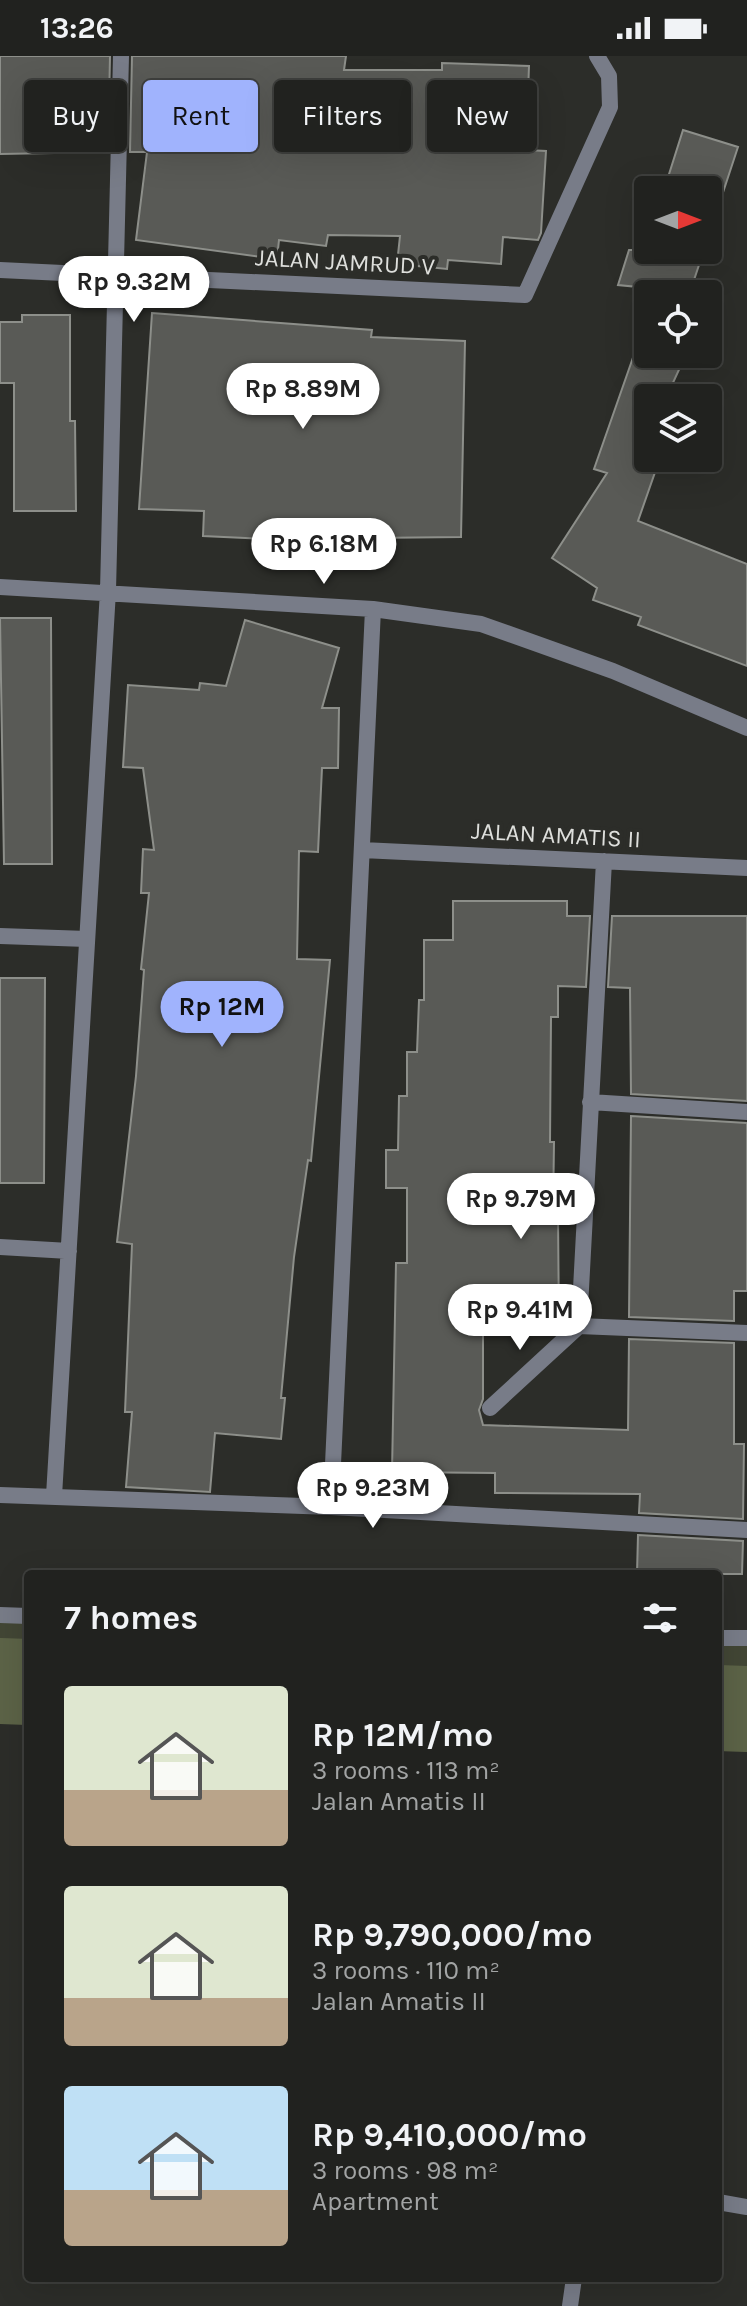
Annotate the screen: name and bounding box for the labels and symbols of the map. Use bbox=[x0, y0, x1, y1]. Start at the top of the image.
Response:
north arrow bbox=[634, 176, 722, 264]
street label: JALAN JAMRUD V bbox=[254, 243, 436, 281]
pin: Rp 9.32M bbox=[51, 256, 217, 324]
pin: Rp 8.89M bbox=[220, 363, 386, 431]
pin: Rp 6.18M bbox=[241, 518, 407, 586]
street label: JALAN AMATIS II bbox=[470, 817, 642, 853]
pin: Rp 12M bbox=[157, 981, 287, 1049]
pin: Rp 9.79M bbox=[438, 1173, 604, 1241]
pin: Rp 9.41M bbox=[437, 1284, 603, 1352]
pin: Rp 9.23M bbox=[290, 1462, 456, 1530]

